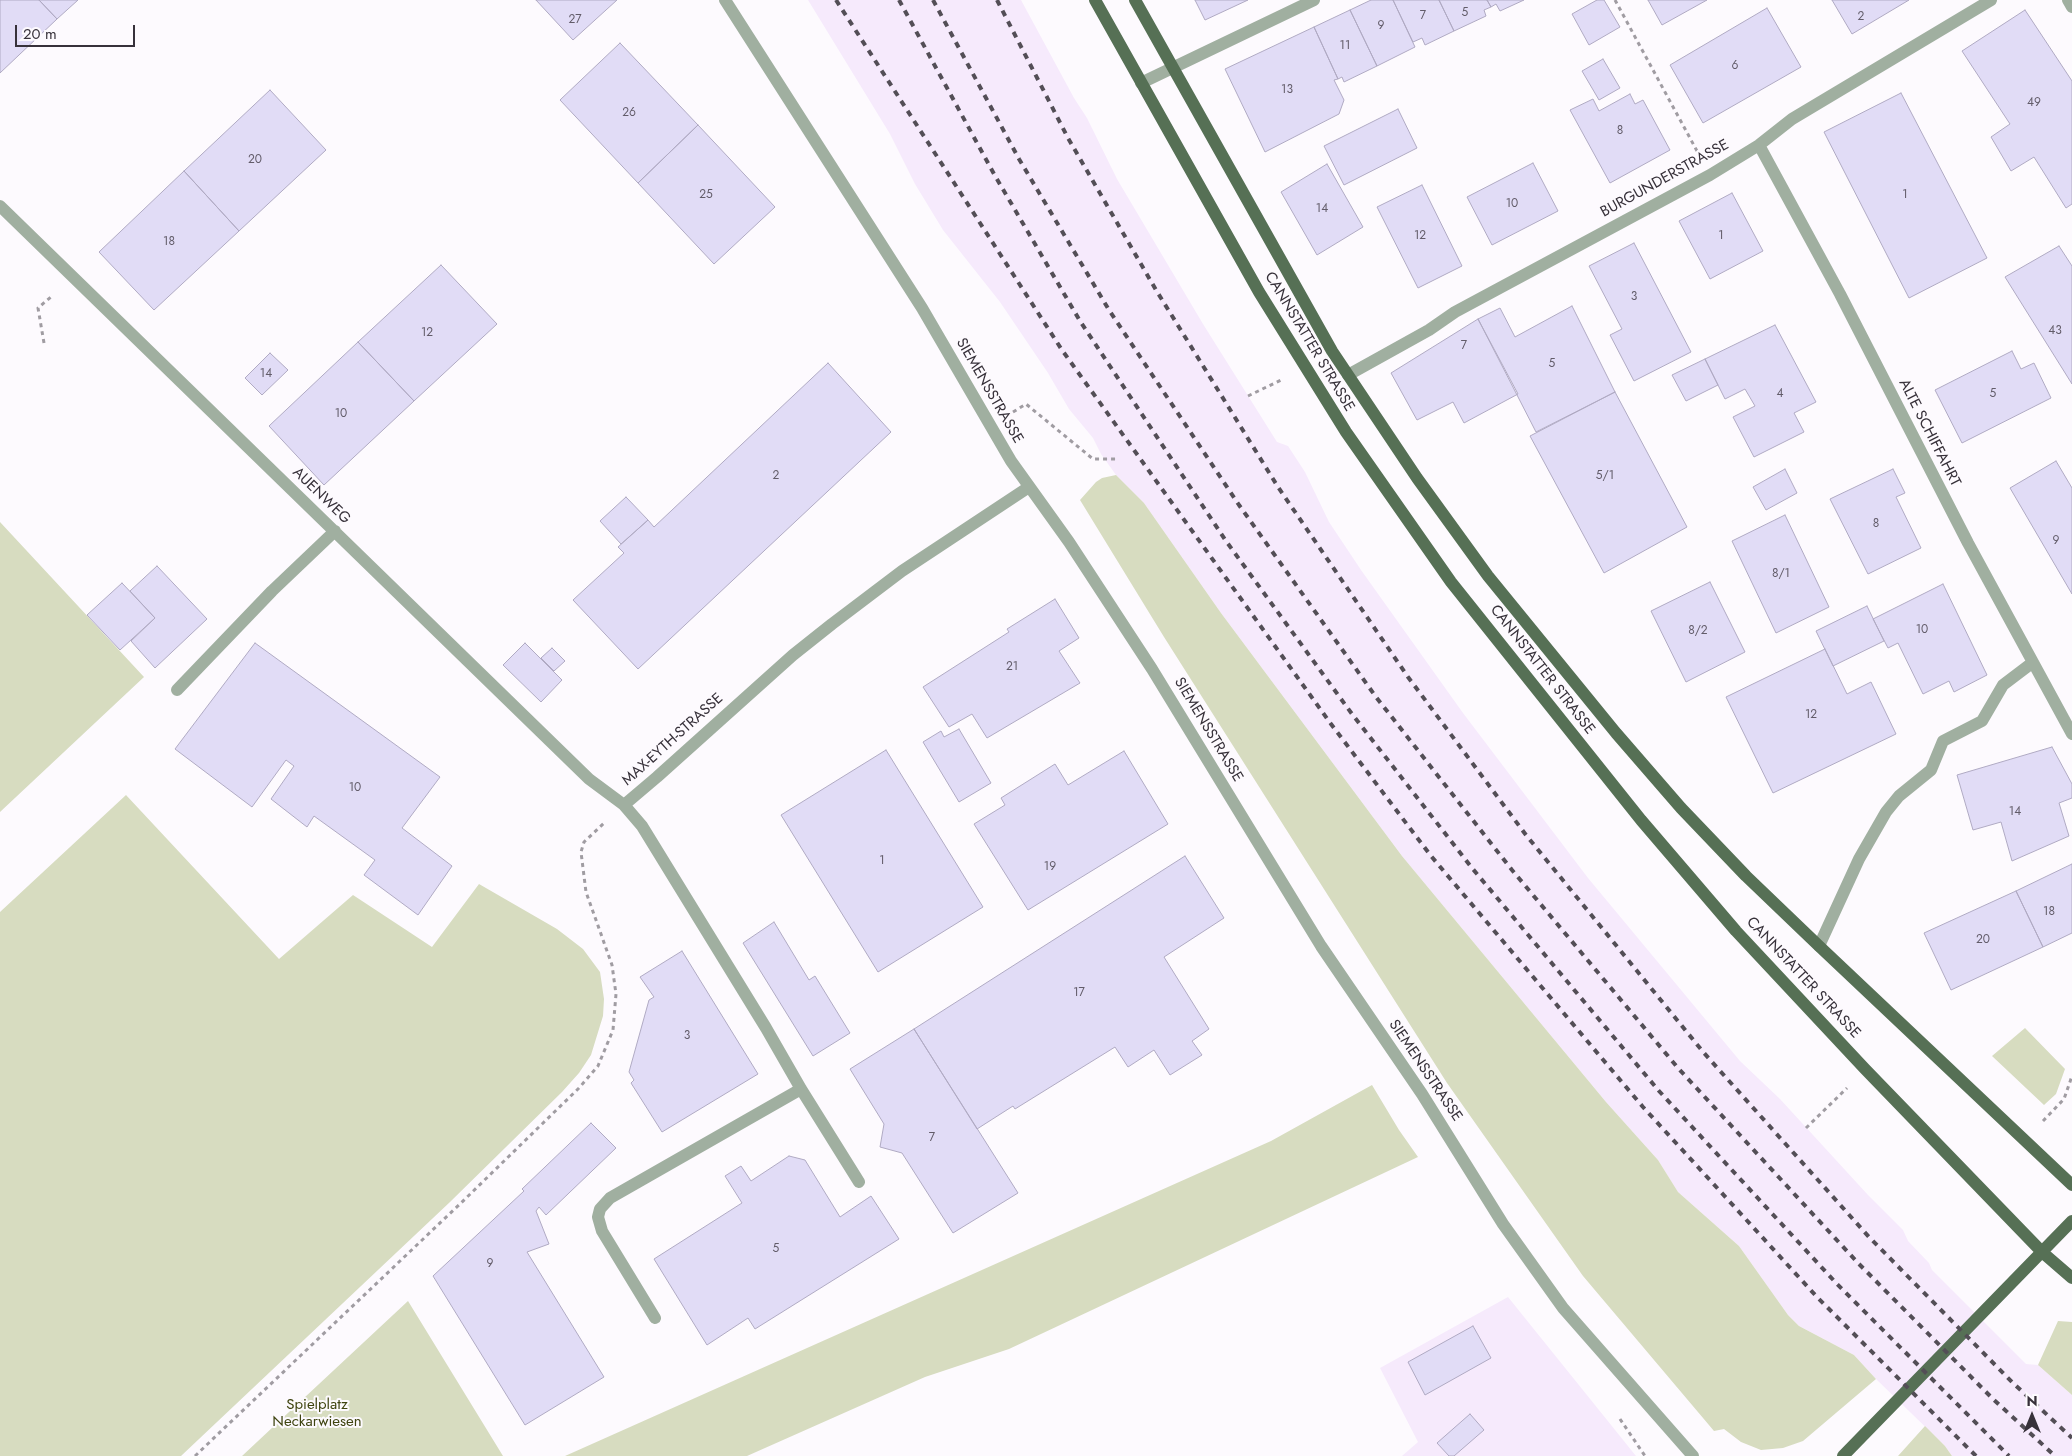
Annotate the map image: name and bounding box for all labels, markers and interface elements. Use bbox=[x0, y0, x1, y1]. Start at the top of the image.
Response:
house number: 5 bbox=[1462, 6, 1468, 20]
house number: 7 bbox=[1420, 9, 1426, 23]
house number: 2 bbox=[1858, 10, 1864, 24]
house number: 27 bbox=[568, 13, 582, 27]
scale bar bbox=[18, 15, 138, 47]
house number: 9 bbox=[1378, 19, 1384, 33]
text: 20 m bbox=[23, 23, 57, 45]
house number: 11 bbox=[1340, 39, 1350, 53]
house number: 6 bbox=[1732, 59, 1738, 73]
house number: 13 bbox=[1281, 83, 1293, 97]
house number: 49 bbox=[2027, 96, 2041, 110]
house number: 26 bbox=[622, 106, 636, 120]
house number: 8 bbox=[1617, 124, 1623, 138]
street label: BURGUNDERSTRASSE bbox=[1598, 136, 1732, 222]
house number: 20 bbox=[248, 153, 262, 167]
house number: 25 bbox=[699, 188, 713, 202]
house number: 1 bbox=[1902, 188, 1908, 202]
house number: 10 bbox=[1506, 197, 1518, 211]
house number: 14 bbox=[1316, 202, 1328, 216]
house number: 12 bbox=[1414, 229, 1426, 243]
house number: 1 bbox=[1718, 229, 1724, 243]
house number: 18 bbox=[163, 235, 175, 249]
street label: CANNSTATTER STRASSE bbox=[1260, 269, 1358, 415]
house number: 3 bbox=[1631, 290, 1637, 304]
house number: 43 bbox=[2048, 324, 2062, 338]
house number: 12 bbox=[421, 326, 433, 340]
street label: SIEMENSSTRASSE bbox=[952, 335, 1026, 447]
house number: 7 bbox=[1461, 339, 1467, 353]
house number: 5 bbox=[1549, 357, 1555, 371]
house number: 14 bbox=[260, 367, 272, 381]
street label: ALTE SCHIFFAHRT bbox=[1894, 376, 1964, 490]
house number: 4 bbox=[1777, 387, 1783, 401]
house number: 5 bbox=[1990, 387, 1996, 401]
house number: 10 bbox=[335, 407, 347, 421]
street label: AUENWEG bbox=[288, 464, 354, 528]
house number: 2 bbox=[773, 469, 779, 483]
house number: 5/1 bbox=[1596, 469, 1614, 483]
house number: 8 bbox=[1873, 517, 1879, 531]
house number: 9 bbox=[2053, 534, 2059, 548]
house number: 8/1 bbox=[1772, 567, 1790, 581]
street label: CANNSTATTER STRASSE bbox=[1486, 602, 1598, 738]
house number: 10 bbox=[1916, 623, 1928, 637]
house number: 8/2 bbox=[1688, 624, 1708, 638]
house number: 21 bbox=[1006, 660, 1018, 674]
street label: SIEMENSSTRASSE bbox=[1170, 675, 1246, 785]
street label: MAX-EYTH-STRASSE bbox=[619, 690, 727, 790]
house number: 12 bbox=[1805, 708, 1817, 722]
house number: 10 bbox=[349, 781, 361, 795]
house number: 14 bbox=[2009, 805, 2021, 819]
house number: 1 bbox=[879, 854, 885, 868]
house number: 19 bbox=[1044, 860, 1056, 874]
house number: 18 bbox=[2043, 905, 2055, 919]
street label: CANNSTATTER STRASSE bbox=[1742, 914, 1864, 1042]
house number: 20 bbox=[1976, 933, 1990, 947]
house number: 17 bbox=[1073, 986, 1085, 1000]
street label: SIEMENSSTRASSE bbox=[1384, 1017, 1466, 1125]
house number: 3 bbox=[684, 1029, 690, 1043]
house number: 7 bbox=[929, 1131, 935, 1145]
house number: 5 bbox=[773, 1242, 779, 1256]
house number: 9 bbox=[487, 1257, 493, 1271]
north arrow bbox=[2007, 1391, 2057, 1441]
text: N bbox=[2026, 1391, 2038, 1411]
park label: Spielplatz Neckarwiesen bbox=[272, 1396, 362, 1431]

